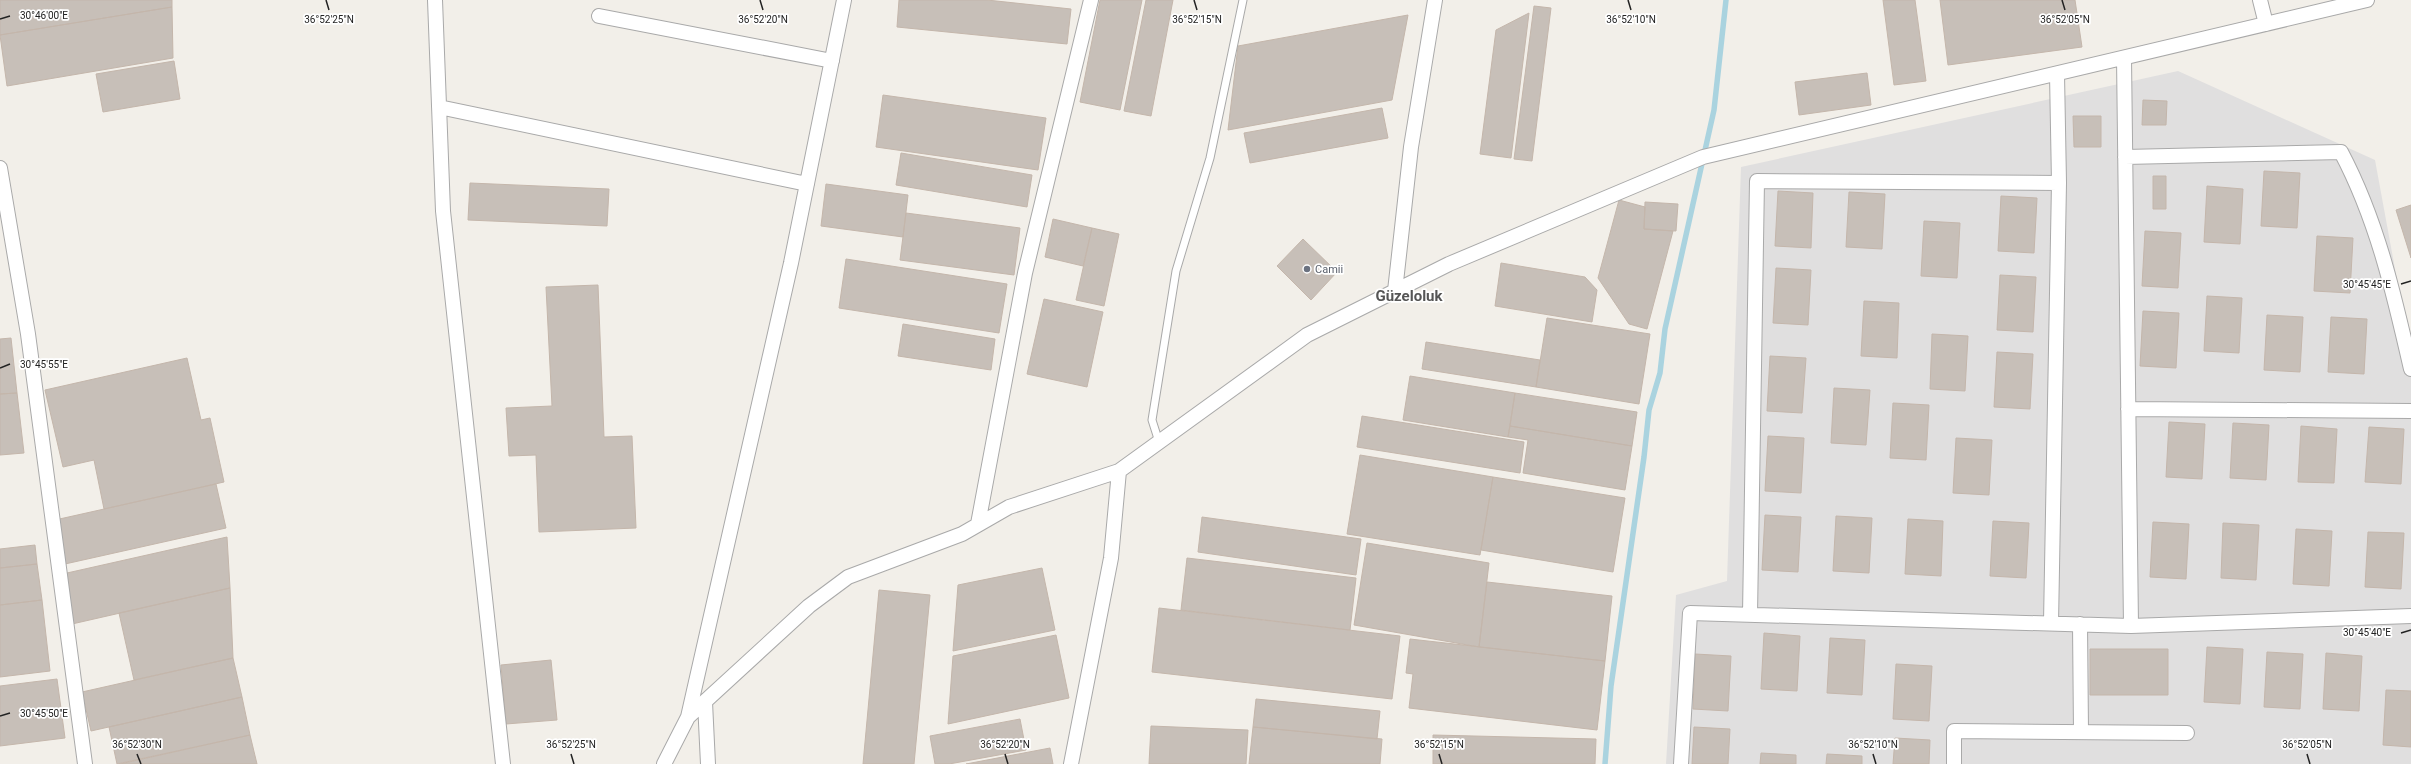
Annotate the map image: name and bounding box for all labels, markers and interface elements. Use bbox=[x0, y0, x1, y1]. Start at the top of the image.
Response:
text: 30°46'00"E bbox=[20, 10, 68, 21]
text: 36°52'25"N bbox=[304, 14, 354, 25]
text: 36°52'20"N bbox=[738, 14, 788, 25]
text: 36°52'15"N bbox=[1172, 14, 1222, 25]
text: 36°52'10"N bbox=[1606, 14, 1656, 25]
text: 36°52'05"N bbox=[2040, 14, 2090, 25]
place label: Camii bbox=[1315, 263, 1343, 276]
marker: Camii bbox=[1302, 264, 1312, 274]
text: 30°45'45"E bbox=[2343, 279, 2391, 290]
district label: Güzeloluk bbox=[1375, 287, 1444, 305]
text: 30°45'55"E bbox=[20, 359, 68, 370]
text: 30°45'40"E bbox=[2343, 627, 2391, 638]
text: 30°45'50"E bbox=[20, 708, 68, 719]
text: 36°52'30"N bbox=[112, 739, 162, 750]
text: 36°52'25"N bbox=[546, 739, 596, 750]
text: 36°52'20"N bbox=[980, 739, 1030, 750]
text: 36°52'15"N bbox=[1414, 739, 1464, 750]
text: 36°52'10"N bbox=[1848, 739, 1898, 750]
text: 36°52'05"N bbox=[2282, 739, 2332, 750]

